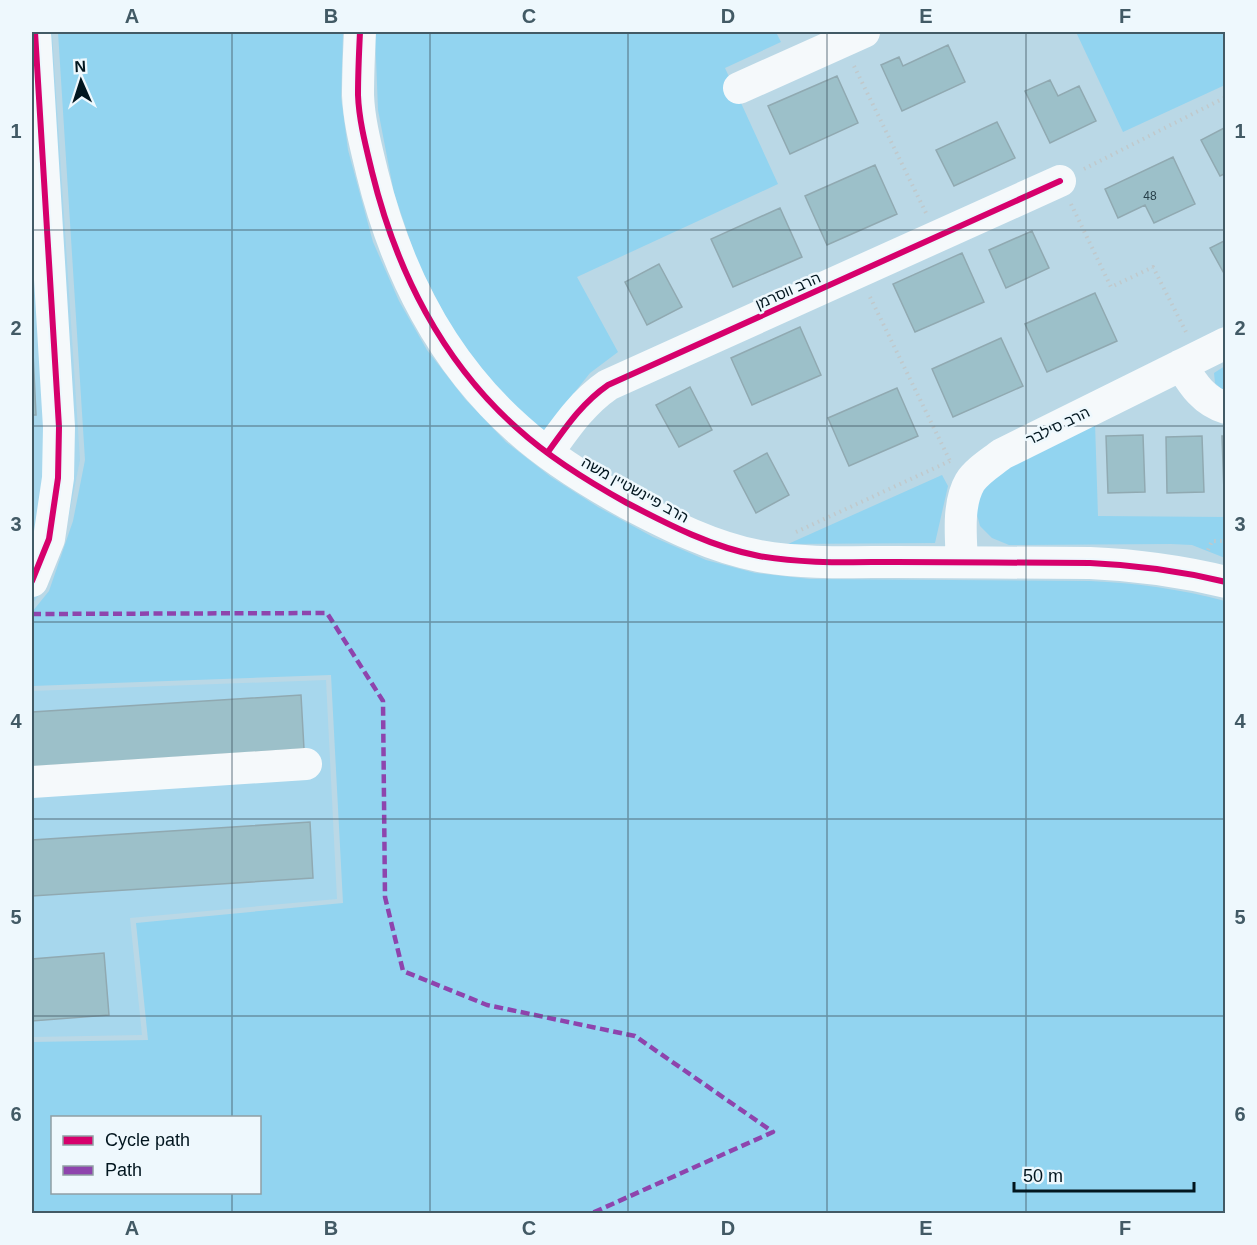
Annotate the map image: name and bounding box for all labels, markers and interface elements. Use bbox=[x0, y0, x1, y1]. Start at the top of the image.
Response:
text: A bbox=[125, 5, 139, 27]
text: B bbox=[324, 5, 338, 27]
text: C bbox=[522, 5, 536, 27]
text: D bbox=[721, 5, 735, 27]
text: E bbox=[919, 5, 933, 27]
text: F bbox=[1119, 5, 1131, 27]
north arrow bbox=[51, 51, 111, 111]
text: N bbox=[74, 58, 86, 75]
text: 1 bbox=[10, 120, 22, 142]
text: 1 bbox=[1234, 120, 1246, 142]
house number: 48 bbox=[1143, 189, 1157, 203]
street label: הרב ווסרמן bbox=[753, 269, 823, 312]
text: 2 bbox=[10, 317, 22, 339]
text: 2 bbox=[1234, 317, 1246, 339]
street label: הרב סילבר bbox=[1023, 403, 1092, 448]
street label: הרב פיינשטיין משה bbox=[579, 453, 692, 526]
text: 3 bbox=[10, 513, 22, 535]
text: 3 bbox=[1234, 513, 1246, 535]
text: 4 bbox=[10, 710, 22, 732]
text: 4 bbox=[1234, 710, 1246, 732]
text: 5 bbox=[10, 906, 22, 928]
text: 5 bbox=[1234, 906, 1246, 928]
text: 6 bbox=[10, 1103, 22, 1125]
text: 6 bbox=[1234, 1103, 1246, 1125]
legend bbox=[51, 1116, 261, 1194]
text: Cycle path bbox=[105, 1130, 190, 1150]
scale bar bbox=[1014, 1155, 1194, 1193]
text: Path bbox=[105, 1160, 142, 1180]
text: 50 m bbox=[1023, 1166, 1063, 1186]
text: A bbox=[125, 1217, 139, 1239]
text: B bbox=[324, 1217, 338, 1239]
text: C bbox=[522, 1217, 536, 1239]
text: D bbox=[721, 1217, 735, 1239]
text: E bbox=[919, 1217, 933, 1239]
text: F bbox=[1119, 1217, 1131, 1239]

